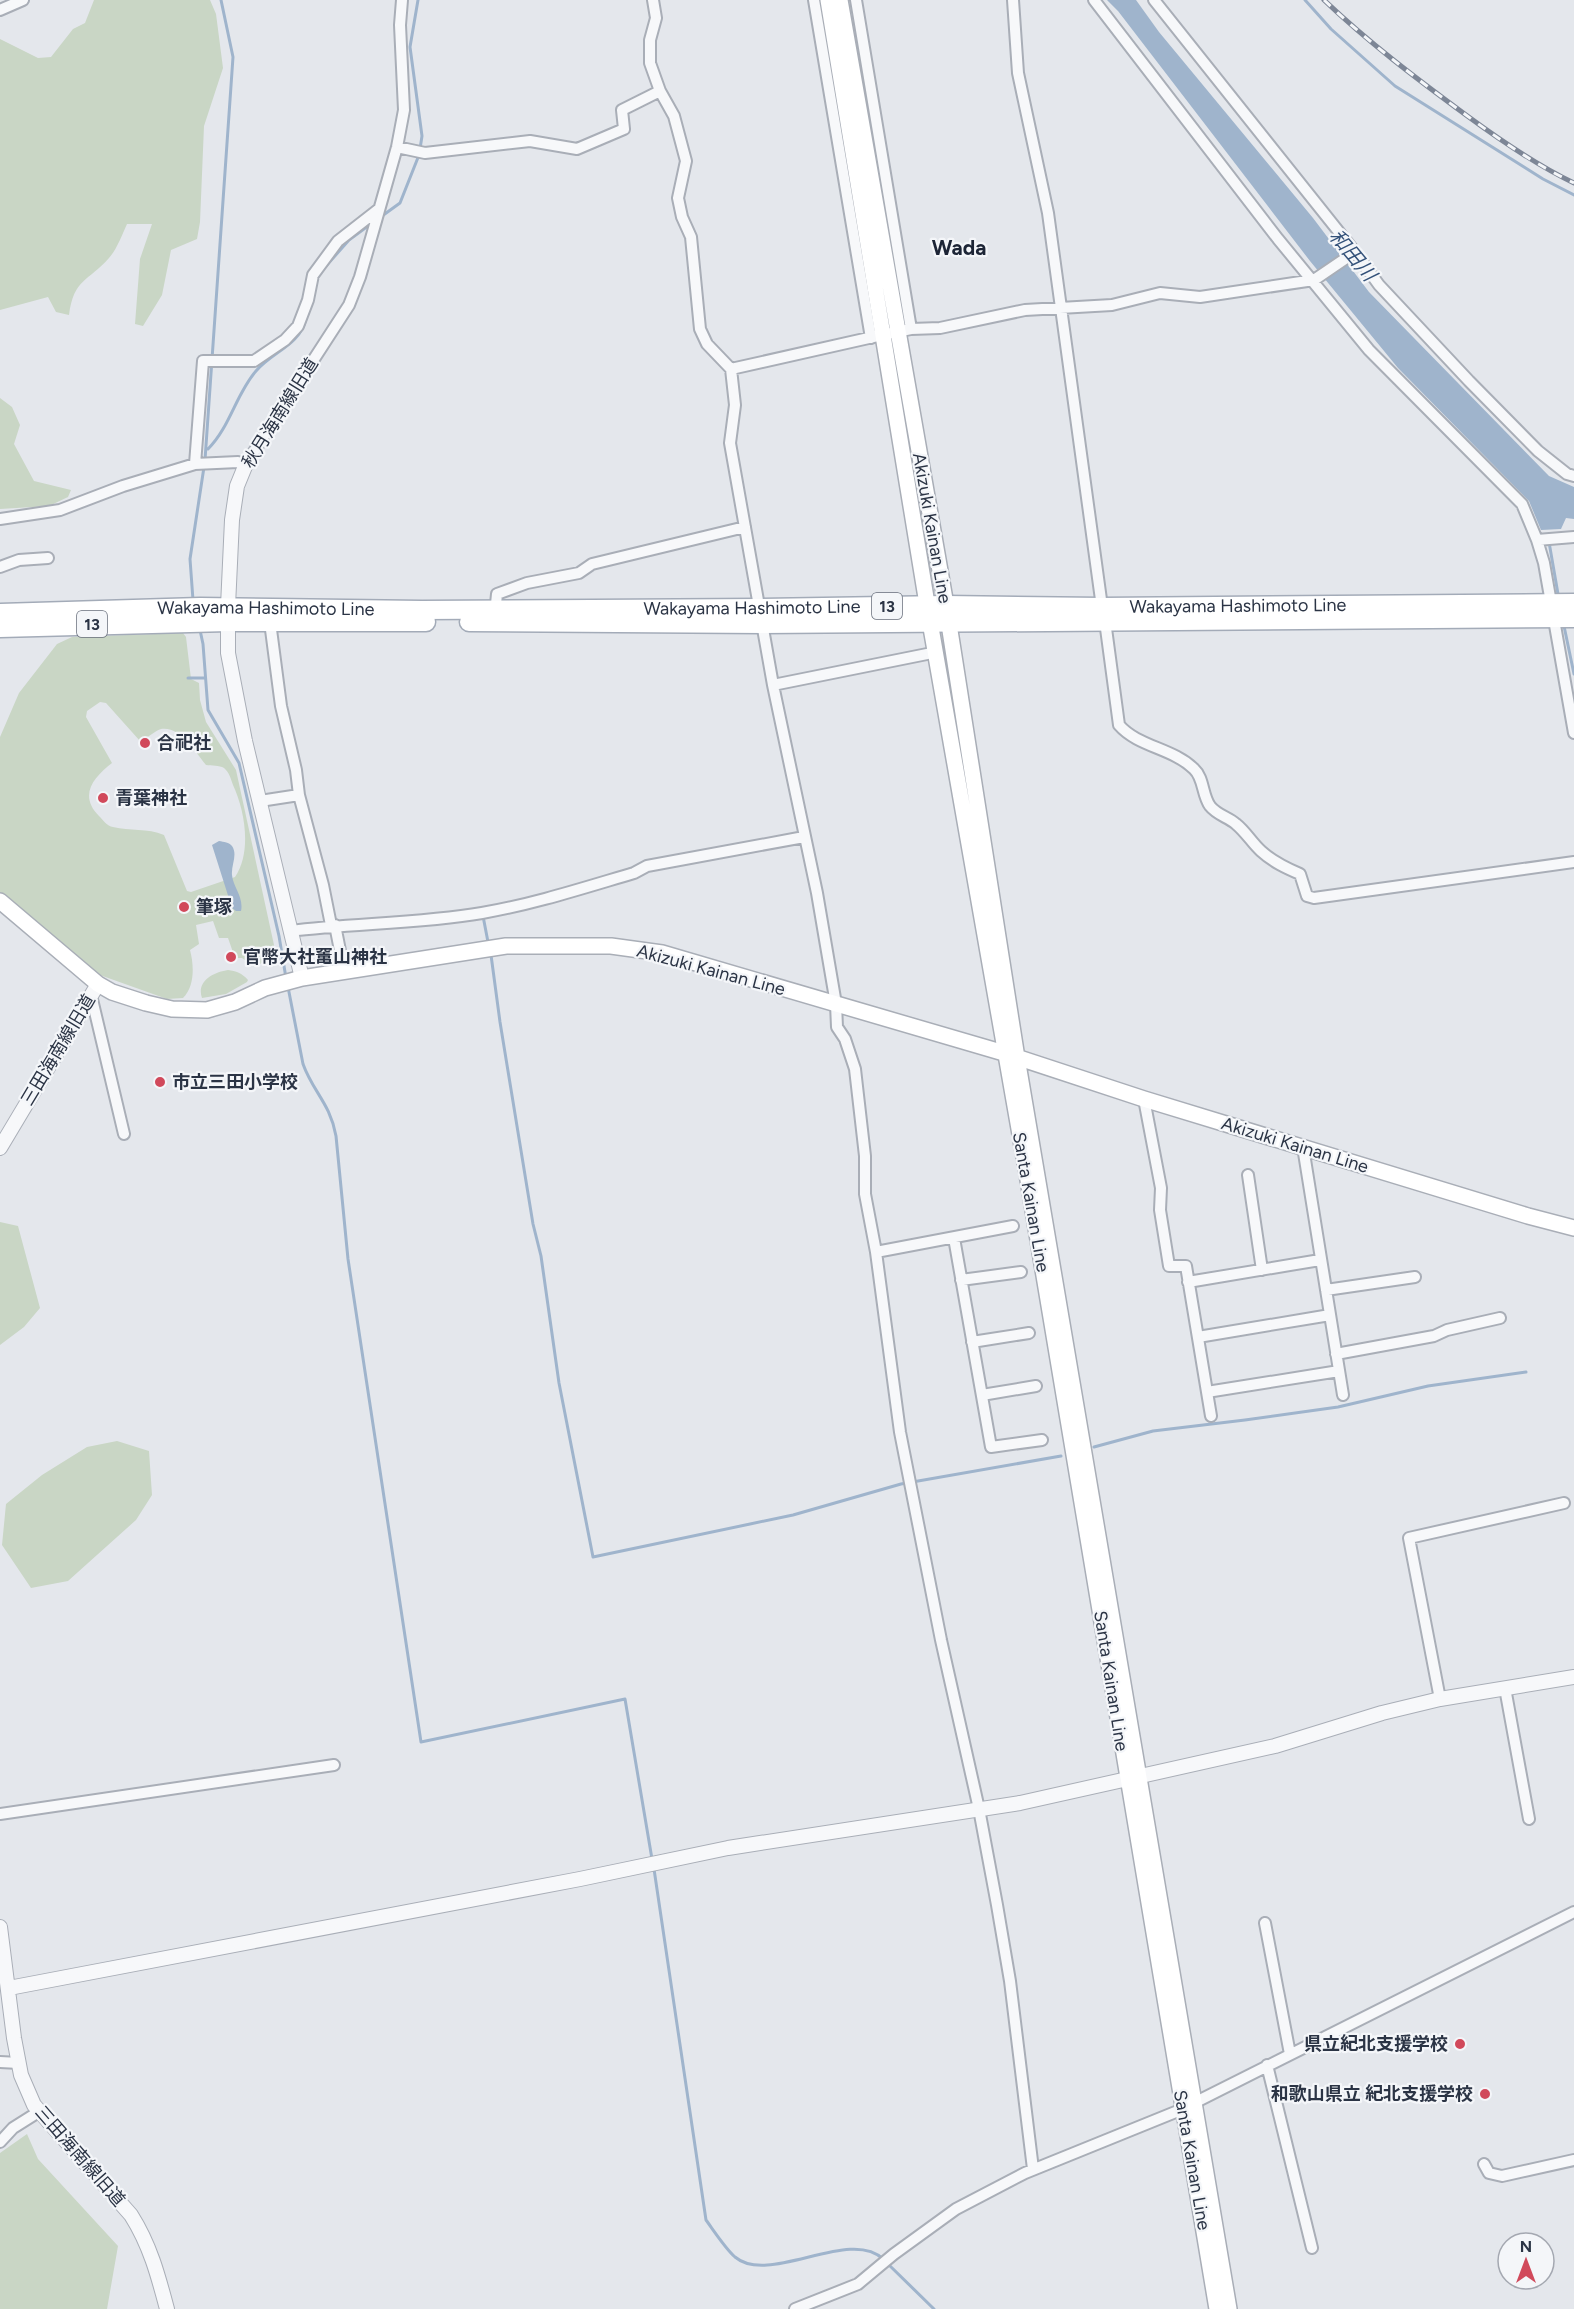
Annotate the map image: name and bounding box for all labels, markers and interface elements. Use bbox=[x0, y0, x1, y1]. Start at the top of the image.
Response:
water label: 和田川 bbox=[1325, 224, 1383, 287]
district label: Wada bbox=[932, 235, 986, 260]
street label: 秋月海南線旧道 bbox=[237, 354, 323, 472]
street label: Akizuki Kainan Line bbox=[908, 451, 956, 605]
road number: 13 bbox=[872, 593, 902, 619]
street label: Wakayama Hashimoto Line bbox=[1129, 594, 1347, 618]
street label: Wakayama Hashimoto Line bbox=[643, 595, 861, 620]
street label: Wakayama Hashimoto Line bbox=[157, 596, 375, 620]
road number: 13 bbox=[77, 611, 107, 637]
place label: 合祀社 bbox=[157, 732, 211, 754]
marker: 合祀社 bbox=[138, 736, 152, 750]
place label: 青葉神社 bbox=[115, 787, 187, 809]
marker: 青葉神社 bbox=[96, 791, 110, 805]
place label: 筆塚 bbox=[196, 896, 232, 918]
marker: 筆塚 bbox=[177, 900, 191, 914]
street label: Akizuki Kainan Line bbox=[634, 940, 788, 1000]
place label: 官幣大社竃山神社 bbox=[243, 946, 387, 968]
marker: 官幣大社竃山神社 bbox=[224, 950, 238, 964]
street label: 三田海南線旧道 bbox=[16, 990, 100, 1110]
place label: 市立三田小学校 bbox=[172, 1071, 298, 1093]
marker: 市立三田小学校 bbox=[153, 1075, 167, 1089]
street label: Akizuki Kainan Line bbox=[1219, 1112, 1371, 1178]
street label: Santa Kainan Line bbox=[1008, 1130, 1054, 1274]
street label: Santa Kainan Line bbox=[1089, 1609, 1133, 1753]
place label: 県立紀北支援学校 bbox=[1304, 2033, 1448, 2055]
marker: 県立紀北支援学校 bbox=[1453, 2037, 1467, 2051]
place label: 和歌山県立 紀北支援学校 bbox=[1271, 2083, 1473, 2105]
marker: 和歌山県立 紀北支援学校 bbox=[1478, 2087, 1492, 2101]
street label: Santa Kainan Line bbox=[1169, 2088, 1215, 2232]
street label: 三田海南線旧道 bbox=[30, 2101, 130, 2211]
north arrow bbox=[1496, 2231, 1556, 2291]
text: N bbox=[1520, 2237, 1532, 2256]

